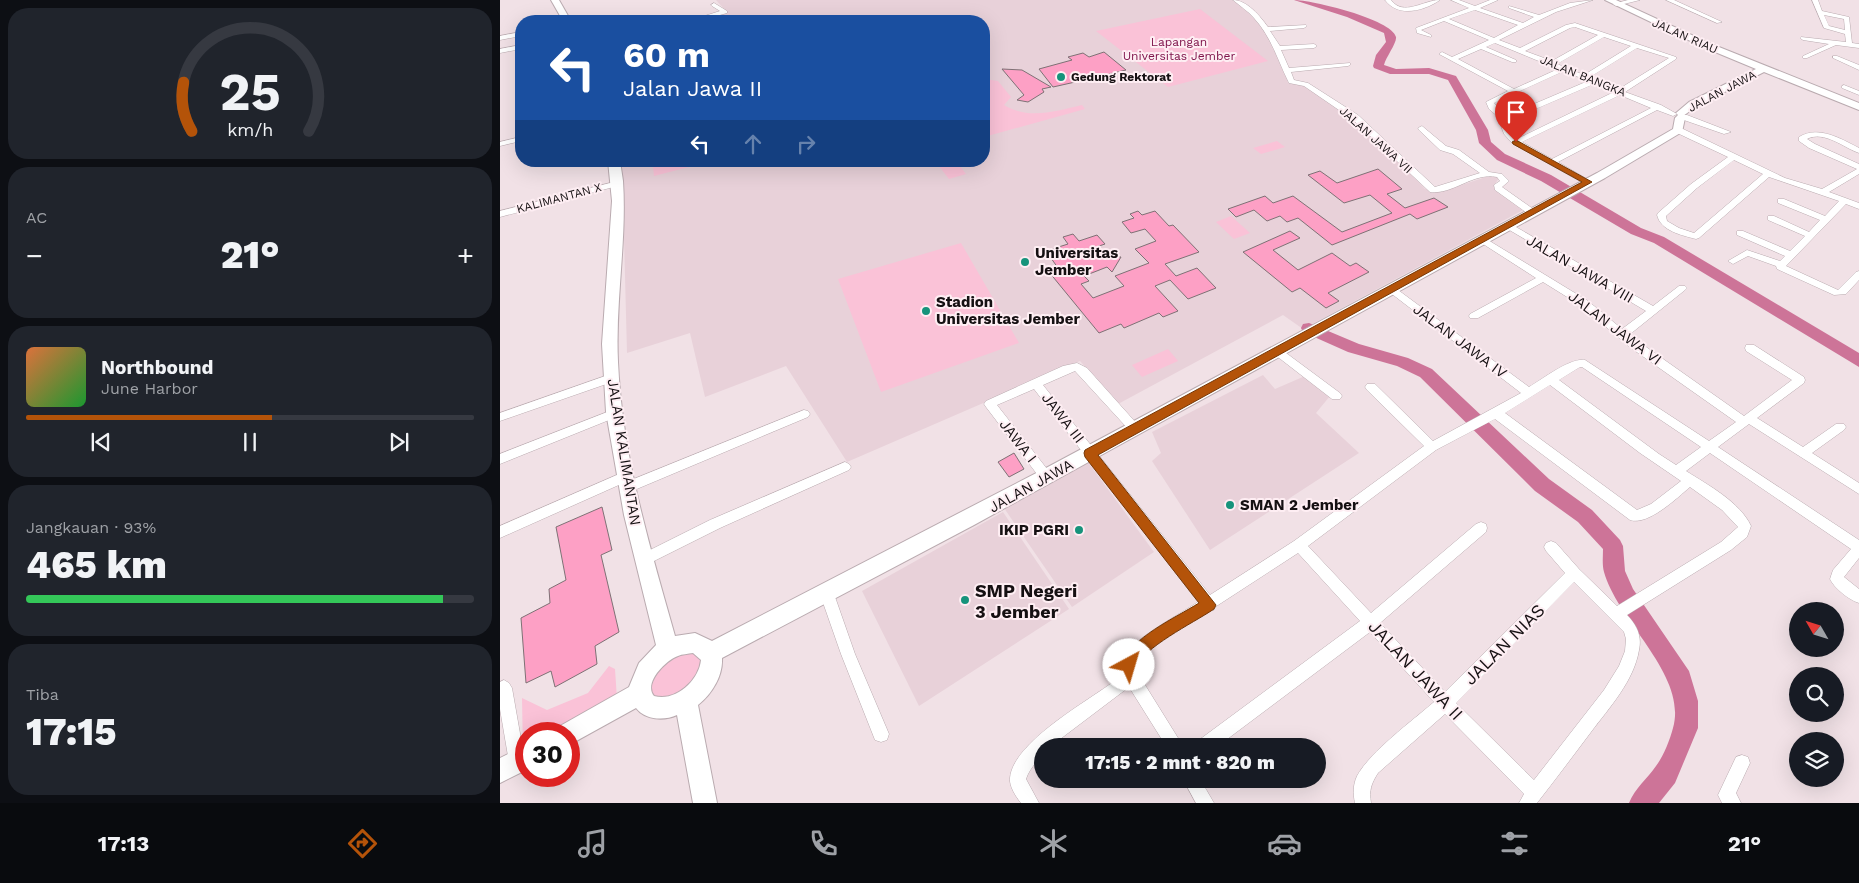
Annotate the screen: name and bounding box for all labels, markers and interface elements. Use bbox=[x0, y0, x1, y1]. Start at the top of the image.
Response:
street label: JALAN RIAU bbox=[1650, 15, 1720, 57]
text: 60 m bbox=[623, 34, 710, 76]
icon: left bbox=[540, 35, 605, 100]
park label: Lapangan Universitas Jember bbox=[1123, 35, 1235, 63]
street label: JALAN BANGKA bbox=[1538, 52, 1628, 100]
text: 25 bbox=[219, 62, 281, 123]
street label: JALAN JAWA bbox=[1686, 67, 1758, 115]
place label: Gedung Rektorat bbox=[1071, 70, 1172, 84]
marker: Gedung Rektorat bbox=[1055, 71, 1067, 83]
text: Jalan Jawa II bbox=[623, 76, 762, 101]
pin bbox=[1495, 91, 1537, 142]
icon: arrive bbox=[1502, 98, 1530, 126]
street label: JALAN JAWA VII bbox=[1337, 104, 1415, 176]
text: km/h bbox=[227, 119, 273, 140]
icon: left bbox=[686, 130, 714, 158]
icon: ahead bbox=[739, 130, 767, 158]
icon: right bbox=[792, 130, 820, 158]
street label: KALIMANTAN X bbox=[515, 180, 603, 216]
text: AC bbox=[26, 208, 47, 227]
street label: JALAN JAWA VIII bbox=[1523, 231, 1637, 307]
text: 21° bbox=[220, 233, 280, 277]
text: − bbox=[26, 239, 43, 272]
text: + bbox=[457, 239, 474, 272]
place label: Universitas Jember bbox=[1035, 244, 1118, 279]
marker: Universitas Jember bbox=[1019, 256, 1031, 268]
street label: JALAN JAWA VI bbox=[1565, 287, 1665, 369]
place label: Stadion Universitas Jember bbox=[936, 293, 1080, 328]
street label: JALAN JAWA IV bbox=[1410, 300, 1511, 382]
marker: Stadion Universitas Jember bbox=[920, 305, 932, 317]
text: Northbound bbox=[101, 356, 213, 379]
street label: JALAN KALIMANTAN bbox=[603, 377, 645, 527]
text: June Harbor bbox=[101, 379, 198, 398]
street label: JAWA III bbox=[1038, 389, 1088, 447]
street label: JAWA I bbox=[995, 416, 1041, 466]
icon: previous bbox=[87, 428, 115, 456]
icon: pause bbox=[236, 428, 264, 456]
icon: next bbox=[385, 428, 413, 456]
street label: JALAN JAWA bbox=[986, 455, 1076, 517]
place label: SMAN 2 Jember bbox=[1240, 496, 1359, 514]
marker: SMAN 2 Jember bbox=[1224, 499, 1236, 511]
text: Jangkauan · 93% bbox=[26, 518, 156, 537]
place label: IKIP PGRI bbox=[999, 521, 1069, 539]
marker: IKIP PGRI bbox=[1073, 524, 1085, 536]
text: 465 km bbox=[26, 543, 167, 587]
place label: SMP Negeri 3 Jember bbox=[975, 580, 1077, 622]
marker: SMP Negeri 3 Jember bbox=[959, 594, 971, 606]
street label: JALAN NIAS bbox=[1459, 599, 1549, 689]
north arrow bbox=[1789, 602, 1844, 658]
map controls bbox=[1789, 602, 1844, 787]
street label: JALAN JAWA II bbox=[1364, 616, 1468, 724]
position arrow bbox=[1102, 638, 1154, 690]
button: search bbox=[1789, 667, 1844, 722]
text: Tiba bbox=[26, 685, 59, 704]
text: 17:15 bbox=[26, 710, 116, 754]
speed limit sign: 30 bbox=[515, 722, 580, 787]
button: layers bbox=[1789, 732, 1844, 787]
text: 17:15 · 2 mnt · 820 m bbox=[1085, 751, 1275, 774]
icon: directions bbox=[345, 826, 380, 861]
icon: music bbox=[575, 826, 610, 861]
icon: phone bbox=[806, 826, 841, 861]
icon: climate bbox=[1036, 826, 1071, 861]
icon: car bbox=[1267, 826, 1302, 861]
icon: filters bbox=[1497, 826, 1532, 861]
text: 17:13 bbox=[98, 831, 149, 856]
text: 21° bbox=[1728, 831, 1761, 856]

